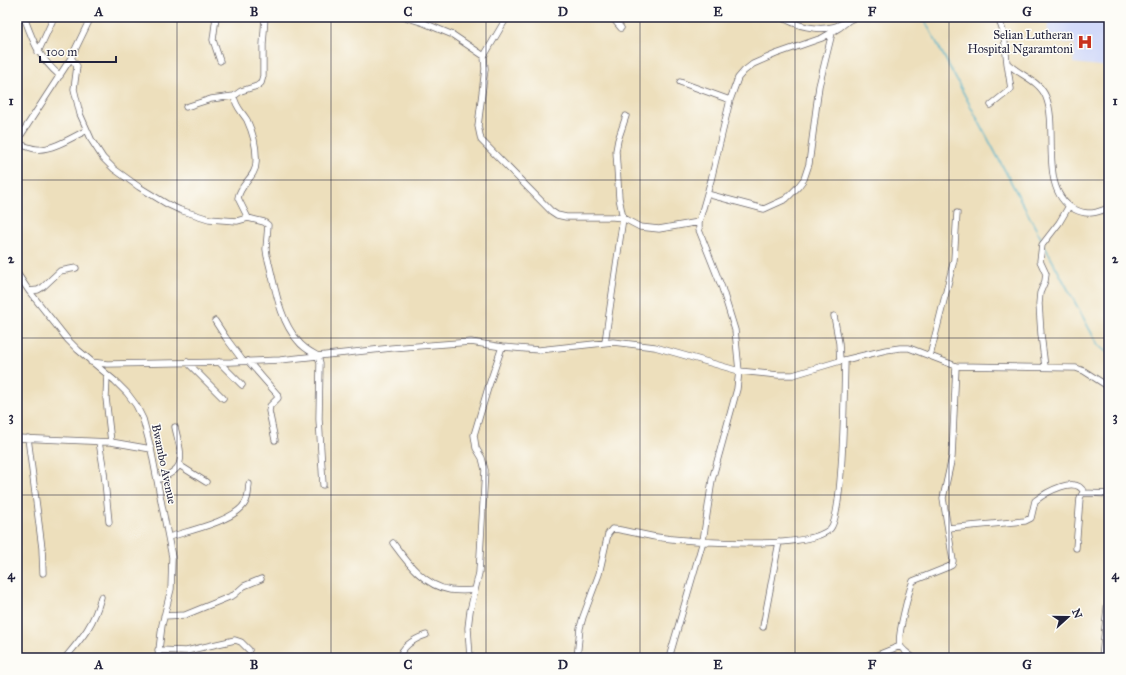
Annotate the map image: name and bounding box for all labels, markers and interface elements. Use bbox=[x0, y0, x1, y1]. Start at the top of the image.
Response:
text: A bbox=[94, 4, 104, 20]
text: B bbox=[250, 4, 259, 20]
text: C bbox=[404, 4, 413, 20]
text: D bbox=[558, 4, 568, 20]
text: E bbox=[713, 4, 723, 20]
text: F bbox=[868, 4, 877, 20]
text: G bbox=[1022, 4, 1032, 20]
place label: Selian Lutheran Hospital Ngaramtoni bbox=[967, 28, 1074, 57]
hospital icon: Selian Lutheran Hospital Ngaramtoni bbox=[1076, 33, 1094, 51]
scale bar bbox=[40, 38, 116, 64]
text: 100 m bbox=[46, 45, 77, 59]
text: 1 bbox=[8, 93, 14, 109]
text: 1 bbox=[1112, 93, 1118, 109]
text: 2 bbox=[8, 251, 15, 267]
text: 2 bbox=[1112, 251, 1119, 267]
text: 3 bbox=[8, 409, 14, 425]
text: 3 bbox=[1112, 409, 1118, 425]
street label: Bwambo Avenue bbox=[149, 423, 179, 505]
text: 4 bbox=[7, 567, 15, 583]
text: 4 bbox=[1111, 567, 1119, 583]
north arrow bbox=[1048, 597, 1088, 637]
text: N bbox=[1069, 607, 1085, 621]
text: A bbox=[94, 657, 104, 673]
text: B bbox=[250, 657, 259, 673]
text: C bbox=[404, 657, 413, 673]
text: D bbox=[558, 657, 568, 673]
text: E bbox=[713, 657, 723, 673]
text: F bbox=[868, 657, 877, 673]
text: G bbox=[1022, 657, 1032, 673]

